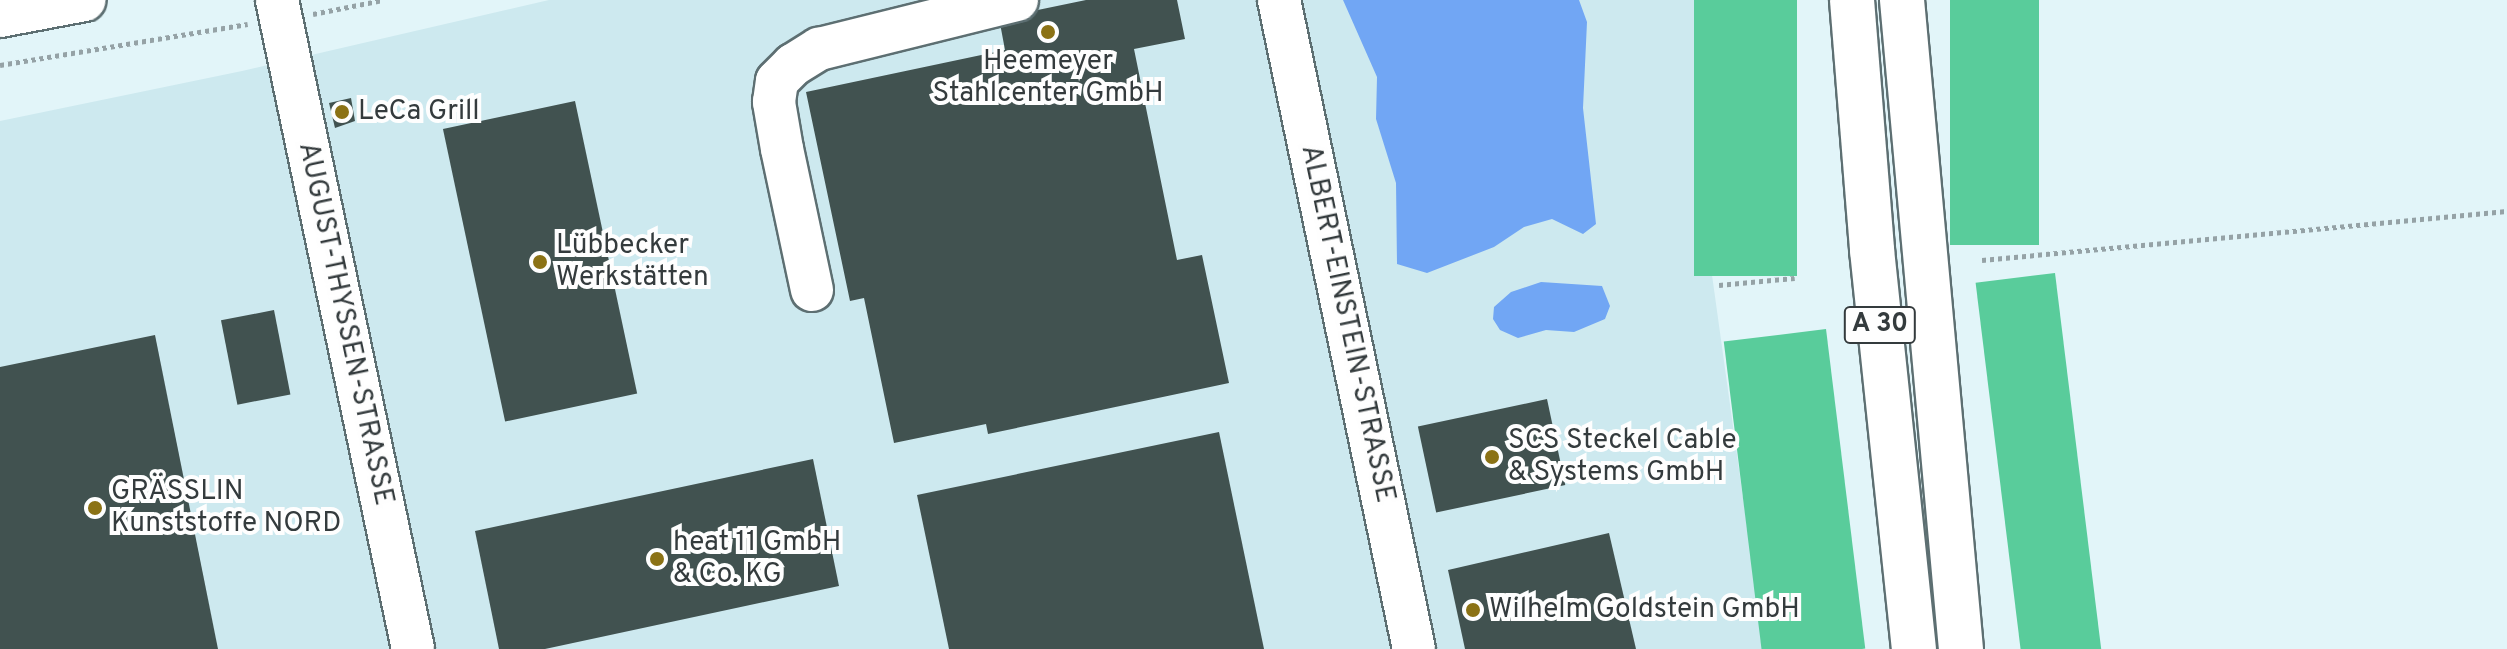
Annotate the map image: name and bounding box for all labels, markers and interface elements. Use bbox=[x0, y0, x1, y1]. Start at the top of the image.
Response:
marker: Heemeyer Stahlcenter GmbH bbox=[1039, 23, 1057, 41]
place label: Heemeyer Stahlcenter GmbH bbox=[933, 45, 1163, 111]
place label: LeCa Grill bbox=[358, 95, 480, 129]
marker: LeCa Grill bbox=[333, 103, 351, 121]
street label: AUGUST-THYSSEN-STRASSE bbox=[290, 139, 400, 509]
street label: ALBERT-EINSTEIN-STRASSE bbox=[1293, 142, 1401, 506]
place label: Lübbecker Werkstätten bbox=[556, 229, 709, 295]
marker: Lübbecker Werkstätten bbox=[531, 253, 549, 271]
road number: A 30 bbox=[1842, 303, 1918, 347]
place label: SCS Steckel Cable & Systems GmbH bbox=[1508, 424, 1736, 490]
marker: SCS Steckel Cable & Systems GmbH bbox=[1483, 448, 1501, 466]
place label: GRÄSSLIN Kunststoffe NORD bbox=[111, 475, 341, 541]
marker: GRÄSSLIN Kunststoffe NORD bbox=[86, 499, 104, 517]
place label: heat 11 GmbH & Co. KG bbox=[673, 526, 841, 592]
marker: heat 11 GmbH & Co. KG bbox=[648, 550, 666, 568]
place label: Wilhelm Goldstein GmbH bbox=[1489, 593, 1800, 627]
marker: Wilhelm Goldstein GmbH bbox=[1464, 601, 1482, 619]

